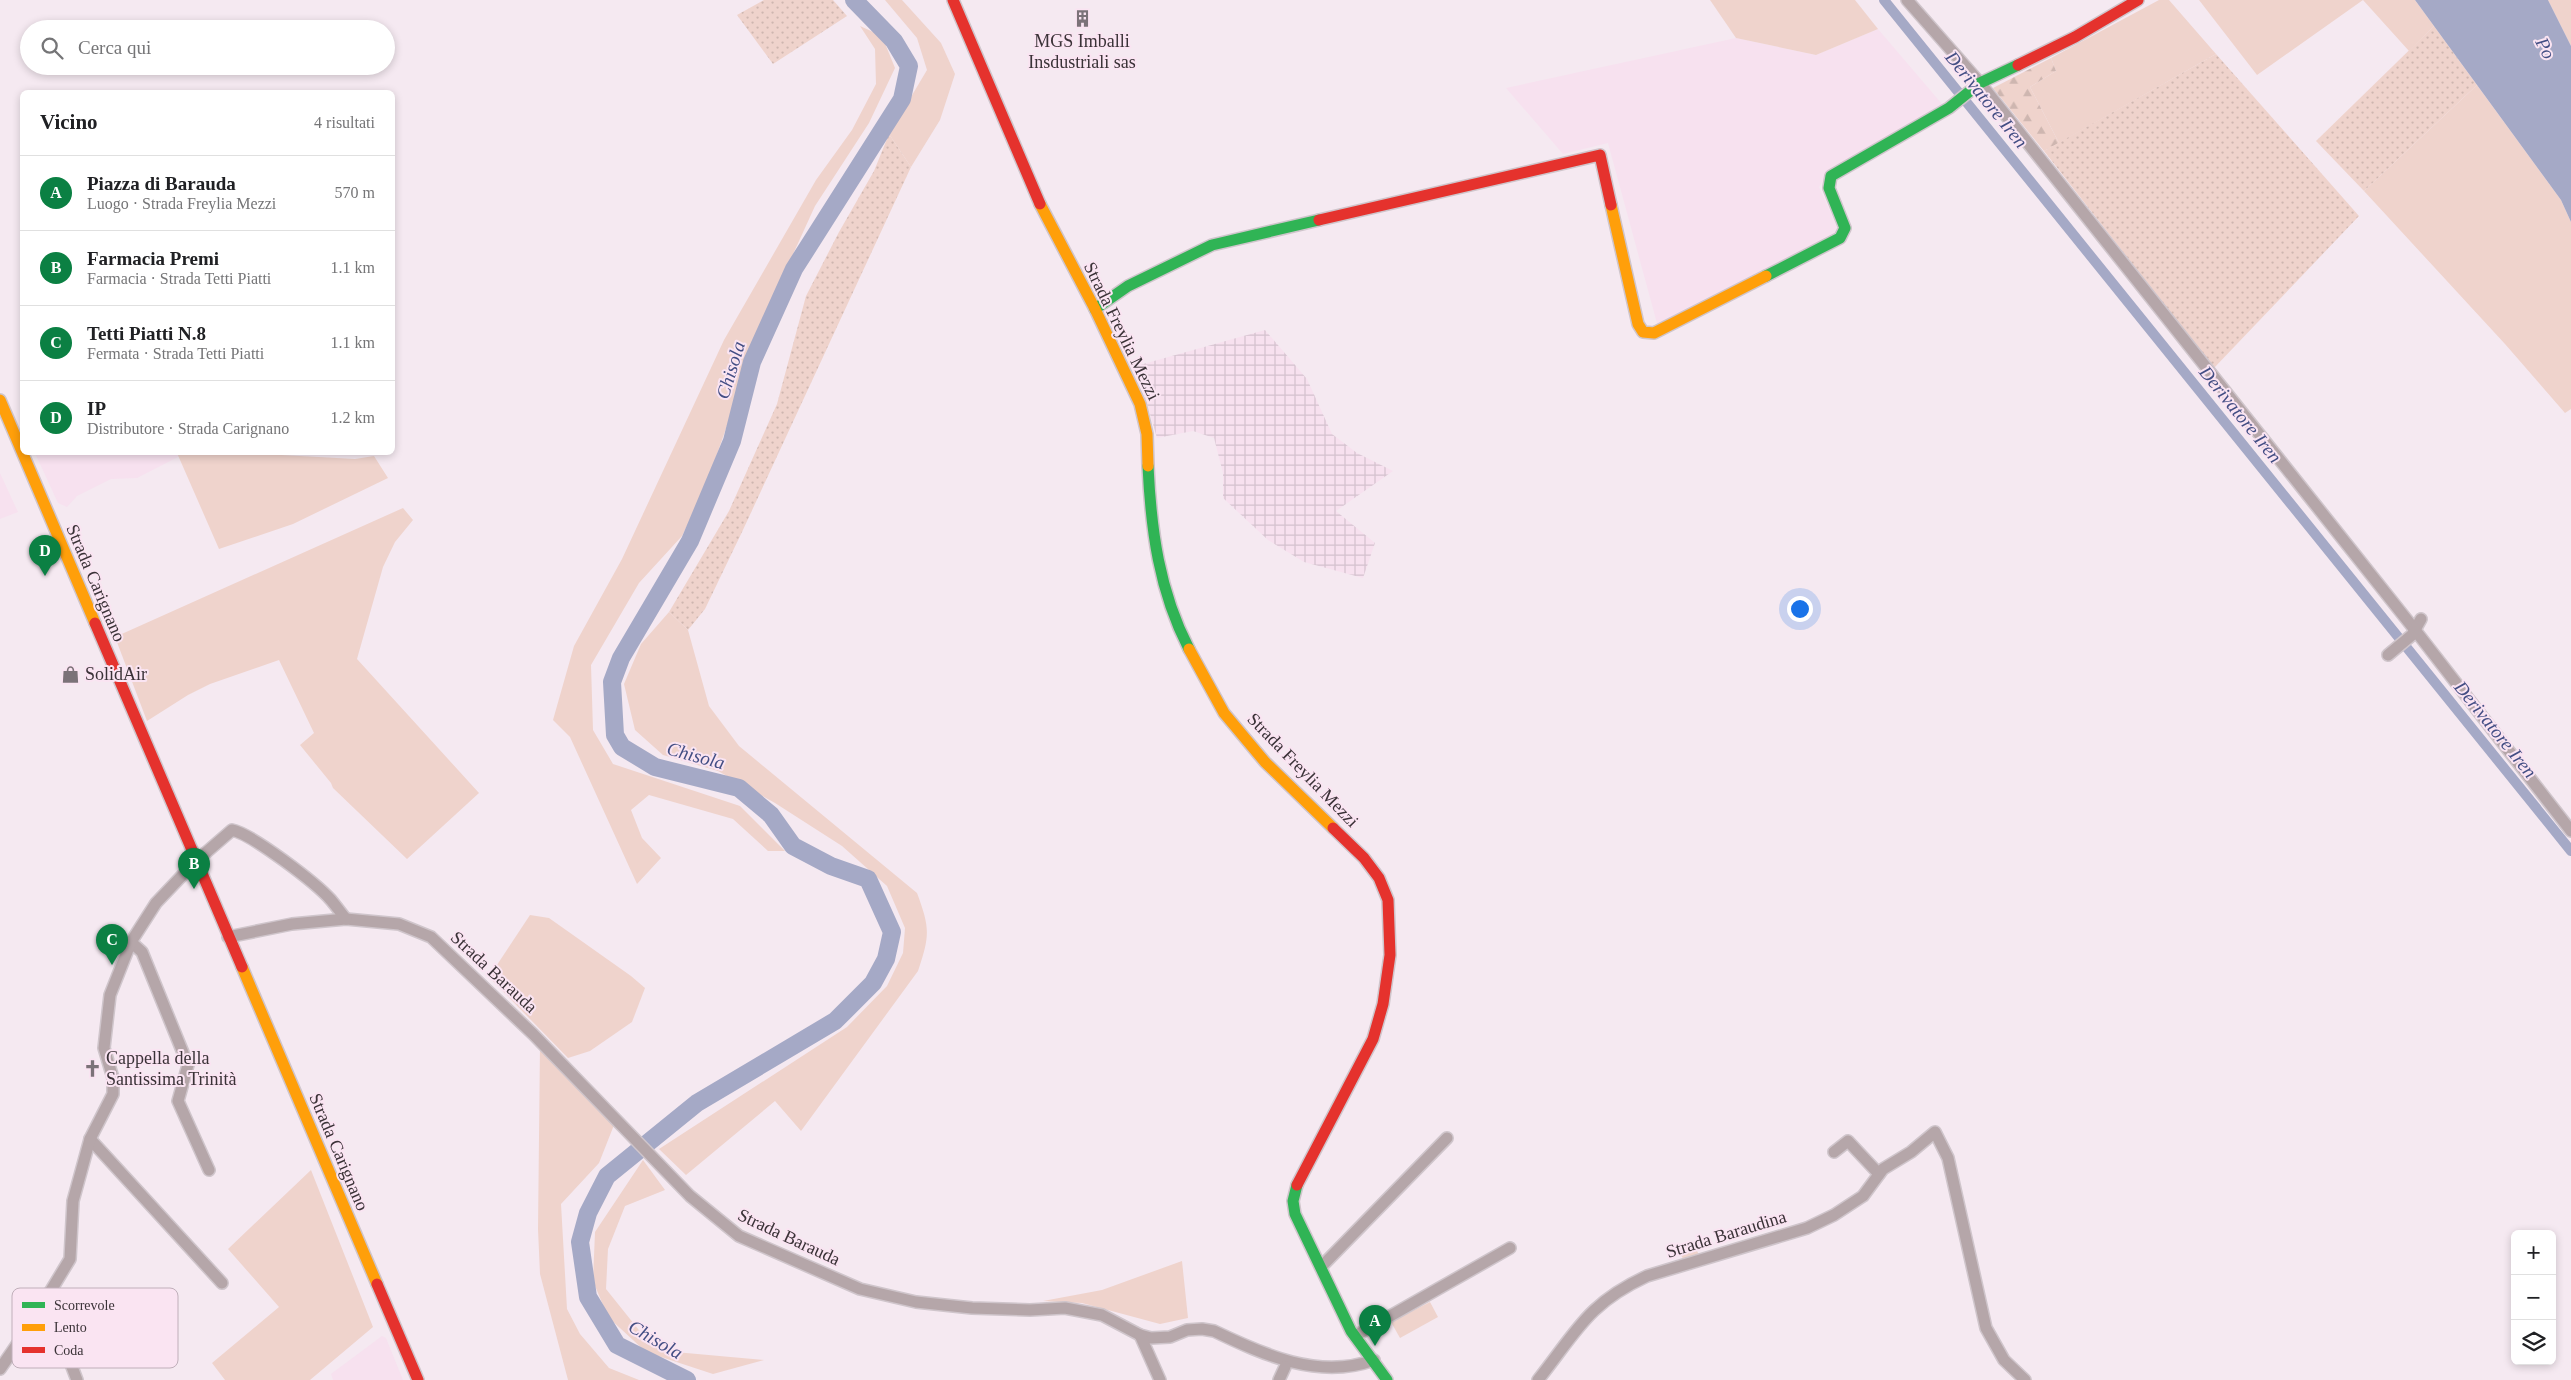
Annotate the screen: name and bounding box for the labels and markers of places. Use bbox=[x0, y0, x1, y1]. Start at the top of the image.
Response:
building icon: MGS Imballi Insdustriali sas bbox=[1072, 8, 1092, 28]
place label: MGS Imballi Insdustriali sas bbox=[1028, 31, 1136, 72]
pin: D bbox=[29, 535, 61, 576]
shop icon: SolidAir bbox=[61, 664, 81, 684]
place label: SolidAir bbox=[85, 664, 147, 684]
pin: B bbox=[178, 848, 210, 889]
pin: C bbox=[96, 924, 128, 965]
place label: Cappella della Santissima Trinità bbox=[106, 1048, 237, 1089]
church icon: Cappella della Santissima Trinità bbox=[82, 1058, 102, 1078]
pin: A bbox=[1359, 1305, 1391, 1346]

